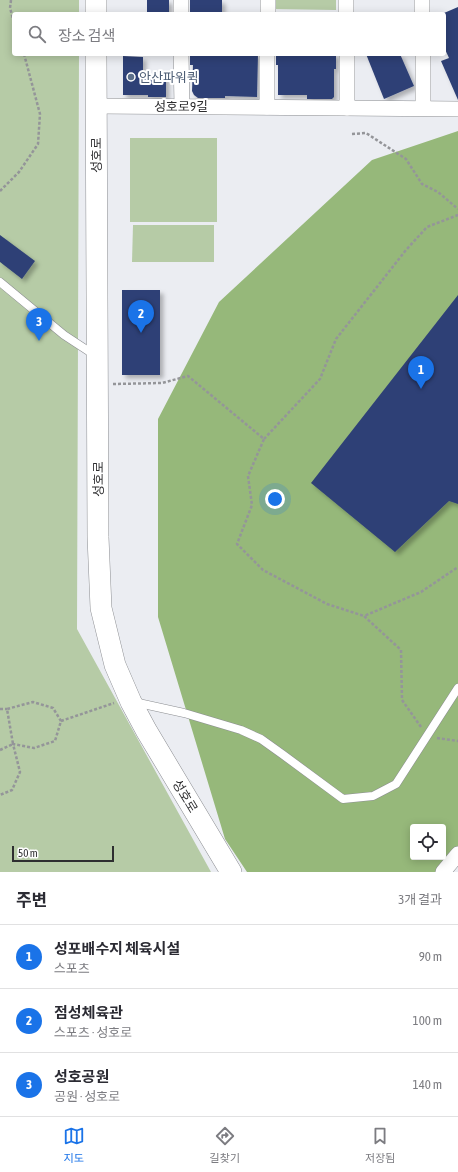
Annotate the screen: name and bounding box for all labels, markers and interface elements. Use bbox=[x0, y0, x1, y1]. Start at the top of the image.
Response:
search box bbox=[12, 12, 446, 56]
icon: search bbox=[26, 23, 48, 45]
text: 장소 검색 bbox=[58, 27, 115, 44]
place label: 안산파워퀵 bbox=[139, 70, 199, 85]
marker: 안산파워퀵 bbox=[126, 72, 136, 82]
street label: 성호로9길 bbox=[154, 99, 208, 114]
street label: 성호로 bbox=[89, 137, 104, 173]
pin: 2 bbox=[128, 300, 154, 333]
pin: 3 bbox=[26, 308, 52, 341]
pin: 1 bbox=[408, 356, 434, 389]
street label: 성호로 bbox=[91, 461, 106, 497]
your location bbox=[265, 489, 285, 509]
street label: 성호로 bbox=[169, 777, 201, 815]
map controls bbox=[410, 824, 446, 860]
button: locate bbox=[410, 824, 446, 860]
scale bar bbox=[12, 844, 114, 863]
text: 50 m bbox=[18, 847, 38, 859]
text: 주변 bbox=[16, 890, 47, 910]
text: 3개 결과 bbox=[398, 892, 442, 907]
text: 성포배수지 체육시설 bbox=[54, 940, 180, 957]
text: 1 bbox=[26, 949, 32, 964]
text: 90 m bbox=[419, 949, 442, 964]
text: 스포츠 bbox=[54, 961, 90, 976]
text: 점성체육관 bbox=[54, 1004, 123, 1021]
text: 2 bbox=[26, 1013, 32, 1028]
text: 100 m bbox=[413, 1013, 442, 1028]
text: 스포츠 · 성호로 bbox=[54, 1025, 132, 1040]
text: 성호공원 bbox=[54, 1068, 109, 1085]
text: 3 bbox=[26, 1077, 32, 1092]
text: 140 m bbox=[413, 1077, 442, 1092]
text: 공원 · 성호로 bbox=[54, 1089, 120, 1104]
tab: 지도 bbox=[63, 1125, 85, 1165]
tab: 길찾기 bbox=[210, 1125, 240, 1165]
tab: 저장됨 bbox=[365, 1125, 395, 1165]

